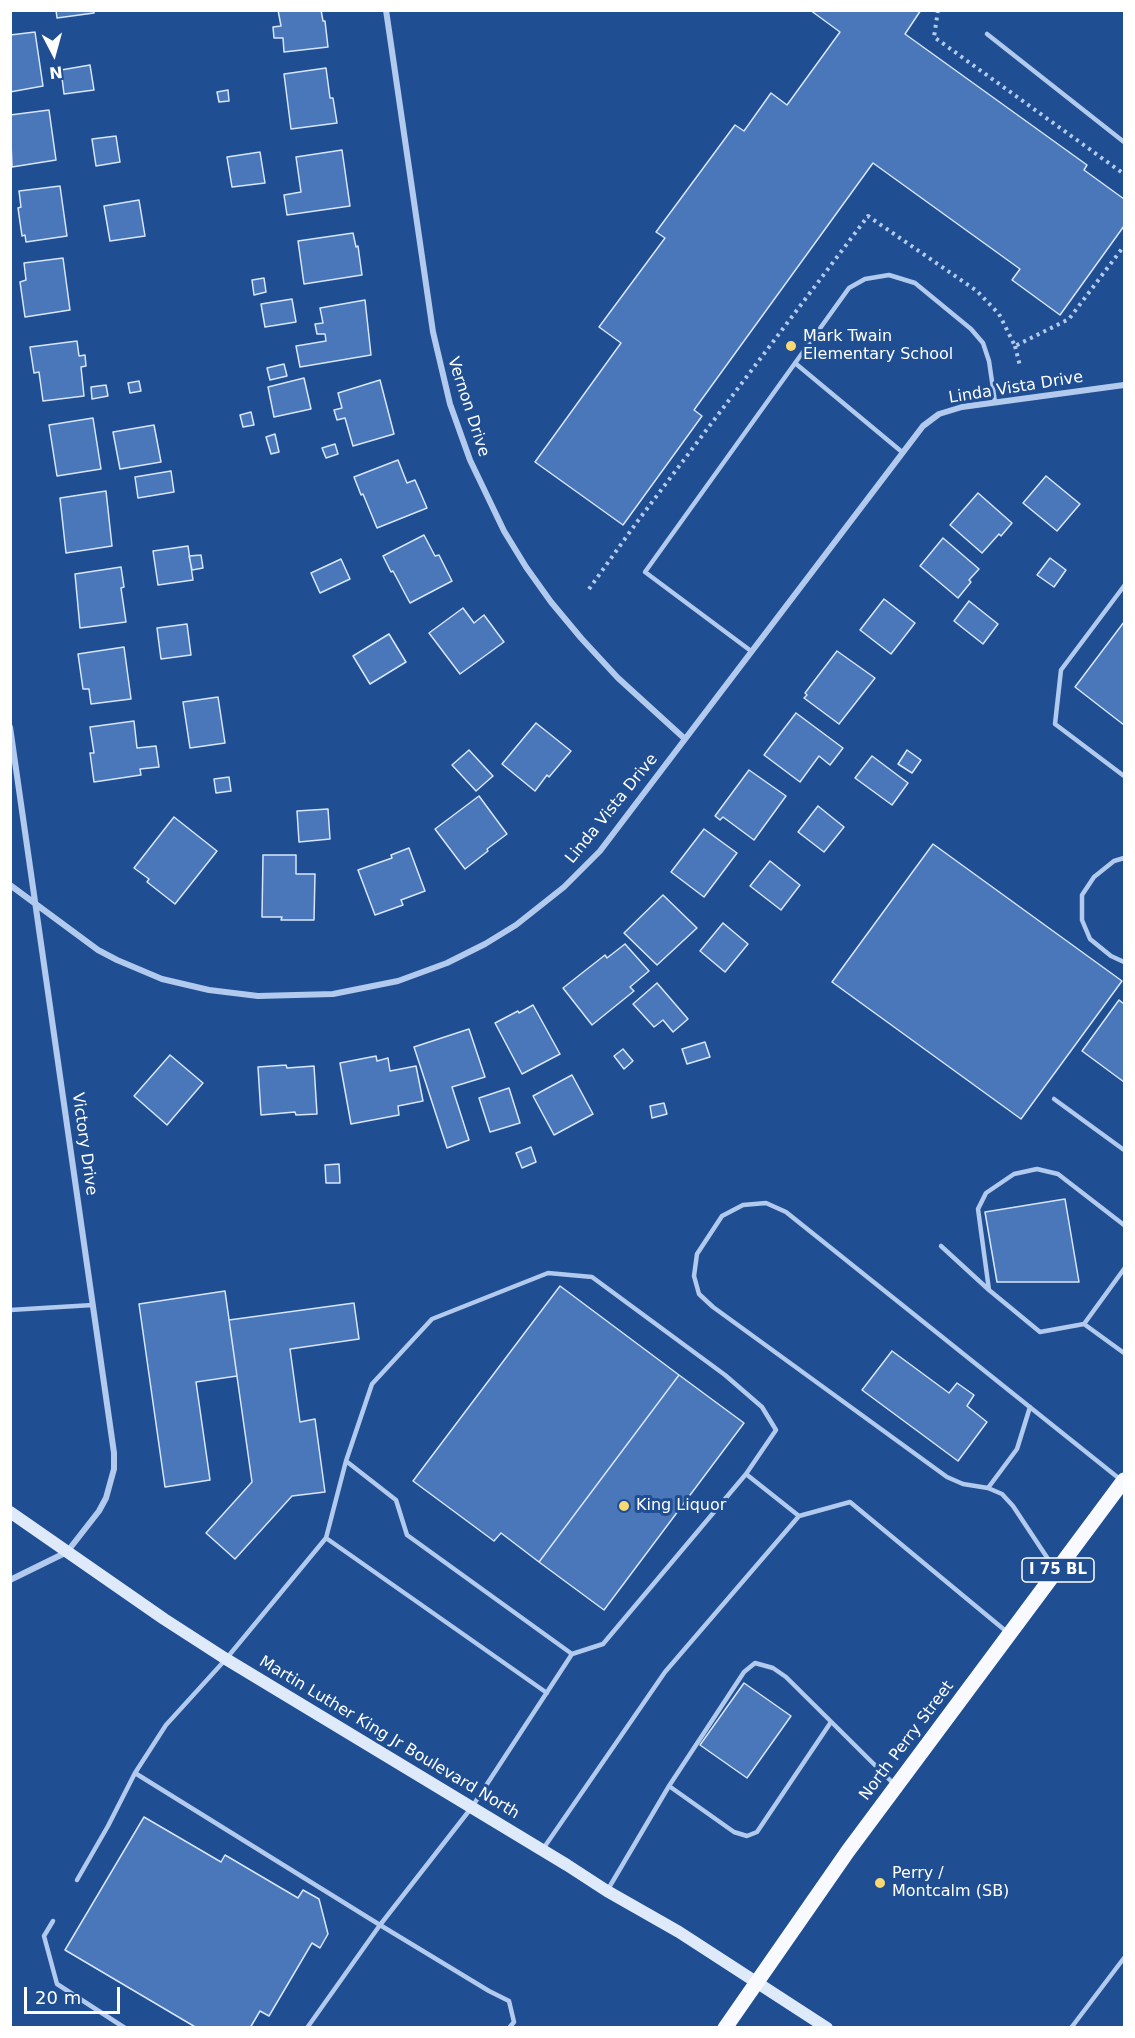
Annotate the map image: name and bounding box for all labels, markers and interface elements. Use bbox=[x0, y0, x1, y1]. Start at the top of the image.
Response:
north arrow bbox=[24, 24, 84, 84]
text: N bbox=[48, 62, 64, 83]
place label: Mark Twain Elementary School bbox=[803, 327, 953, 365]
marker: Mark Twain Elementary School bbox=[784, 339, 798, 353]
street label: Vernon Drive bbox=[443, 355, 493, 459]
street label: Linda Vista Drive bbox=[947, 368, 1085, 408]
street label: Linda Vista Drive bbox=[562, 750, 662, 868]
street label: Victory Drive bbox=[67, 1091, 101, 1197]
place label: King Liquor bbox=[636, 1496, 726, 1516]
marker: King Liquor bbox=[617, 1499, 631, 1513]
road number: I 75 BL bbox=[1022, 1558, 1094, 1582]
street label: Martin Luther King Jr Boulevard North bbox=[255, 1652, 523, 1824]
street label: North Perry Street bbox=[856, 1677, 958, 1805]
place label: Perry / Montcalm (SB) bbox=[892, 1864, 1009, 1902]
marker: Perry / Montcalm (SB) bbox=[873, 1876, 887, 1890]
scale bar bbox=[27, 1975, 123, 2013]
text: 20 m bbox=[35, 1987, 81, 2008]

